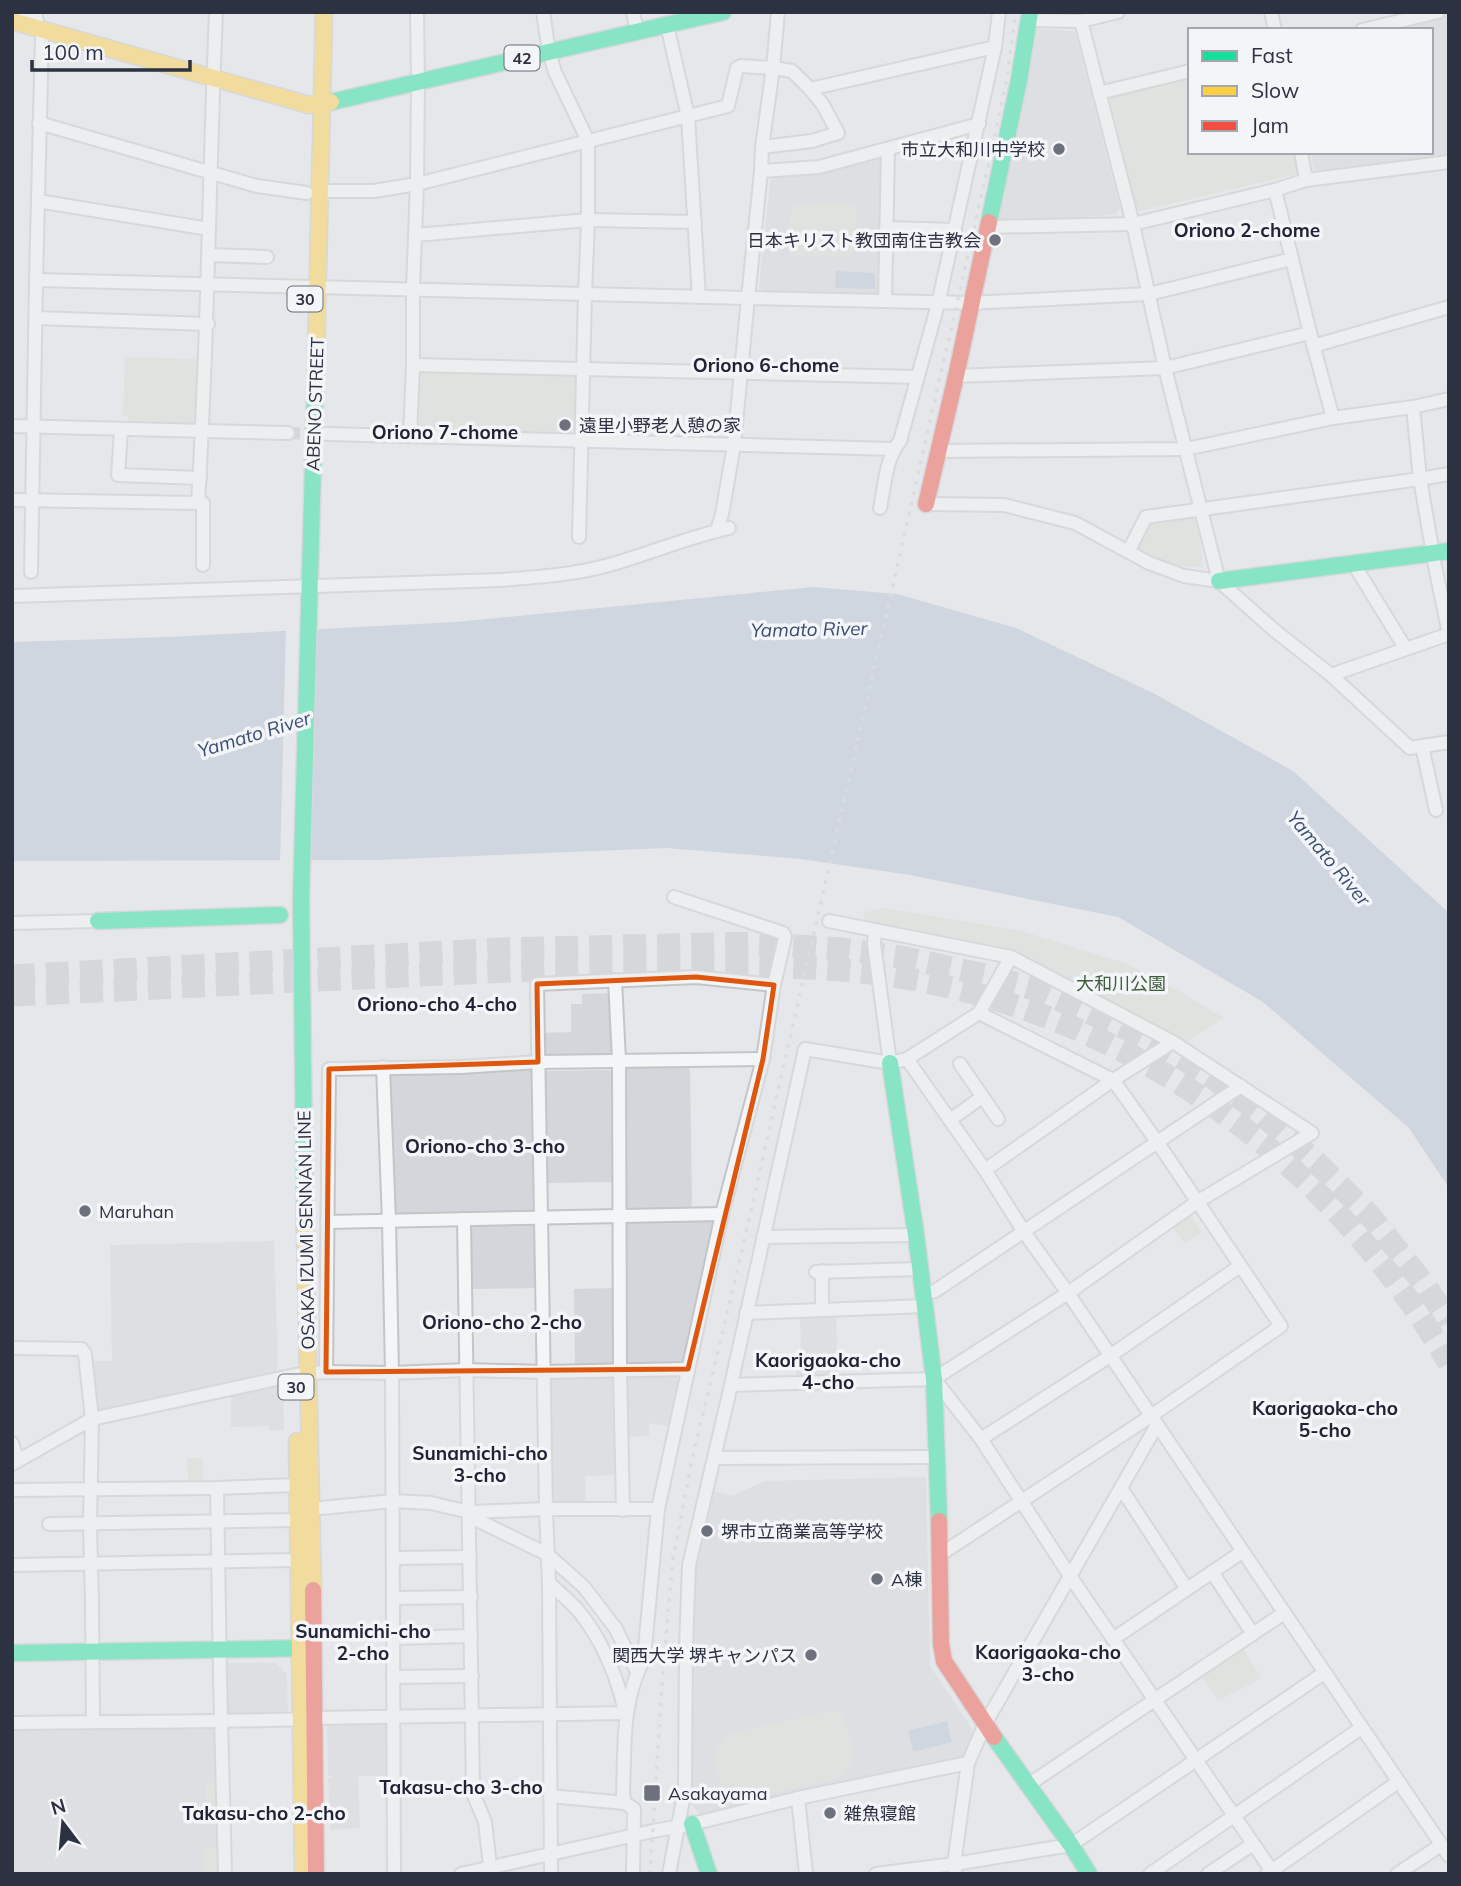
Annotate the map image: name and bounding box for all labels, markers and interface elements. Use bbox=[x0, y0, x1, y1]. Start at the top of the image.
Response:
scale bar bbox=[32, 28, 189, 72]
legend bbox=[1188, 28, 1433, 154]
text: 100 m bbox=[42, 39, 104, 65]
text: Fast bbox=[1251, 42, 1293, 68]
road number: 42 bbox=[504, 46, 540, 71]
text: Slow bbox=[1251, 77, 1299, 103]
text: Jam bbox=[1251, 112, 1289, 138]
place label: 市立大和川中学校 bbox=[901, 138, 1045, 161]
marker: 市立大和川中学校 bbox=[1051, 141, 1067, 157]
district label: Oriono 2-chome bbox=[1174, 218, 1320, 242]
place label: 日本キリスト教団南住吉教会 bbox=[747, 229, 981, 252]
marker: 日本キリスト教団南住吉教会 bbox=[987, 232, 1003, 248]
road number: 30 bbox=[288, 286, 322, 312]
street label: ABENO STREET bbox=[301, 336, 329, 471]
district label: Oriono 6-chome bbox=[693, 353, 839, 377]
place label: 遠里小野老人憩の家 bbox=[579, 414, 741, 437]
marker: 遠里小野老人憩の家 bbox=[557, 417, 573, 433]
district label: Oriono 7-chome bbox=[372, 420, 518, 444]
water label: Yamato River bbox=[750, 616, 869, 642]
water label: Yamato River bbox=[195, 705, 314, 763]
water label: Yamato River bbox=[1282, 806, 1376, 911]
park label: 大和川公園 bbox=[1076, 972, 1166, 995]
district label: Oriono-cho 4-cho bbox=[357, 992, 517, 1016]
street label: OSAKA IZUMI SENNAN LINE bbox=[292, 1110, 320, 1350]
district label: Oriono-cho 3-cho bbox=[405, 1134, 565, 1158]
place label: Maruhan bbox=[99, 1200, 174, 1223]
marker: Maruhan bbox=[77, 1203, 93, 1219]
district label: Oriono-cho 2-cho bbox=[422, 1310, 582, 1334]
district label: Kaorigaoka-cho 4-cho bbox=[755, 1348, 901, 1394]
road number: 30 bbox=[278, 1374, 314, 1400]
district label: Kaorigaoka-cho 5-cho bbox=[1252, 1396, 1398, 1442]
district label: Sunamichi-cho 3-cho bbox=[412, 1441, 548, 1487]
place label: 堺市立商業高等学校 bbox=[721, 1520, 883, 1543]
marker: 堺市立商業高等学校 bbox=[699, 1523, 715, 1539]
place label: A棟 bbox=[891, 1568, 922, 1591]
marker: A棟 bbox=[869, 1571, 885, 1587]
district label: Sunamichi-cho 2-cho bbox=[295, 1619, 431, 1665]
district label: Kaorigaoka-cho 3-cho bbox=[975, 1640, 1121, 1686]
place label: 関西大学 堺キャンパス bbox=[612, 1644, 797, 1667]
marker: 関西大学 堺キャンパス bbox=[803, 1647, 819, 1663]
district label: Takasu-cho 3-cho bbox=[379, 1775, 543, 1799]
place label: Asakayama bbox=[668, 1782, 768, 1805]
marker: Asakayama bbox=[642, 1783, 662, 1803]
north arrow bbox=[28, 1788, 98, 1858]
text: N bbox=[48, 1793, 69, 1820]
district label: Takasu-cho 2-cho bbox=[182, 1801, 346, 1825]
place label: 雑魚寝館 bbox=[844, 1802, 916, 1825]
marker: 雑魚寝館 bbox=[822, 1805, 838, 1821]

